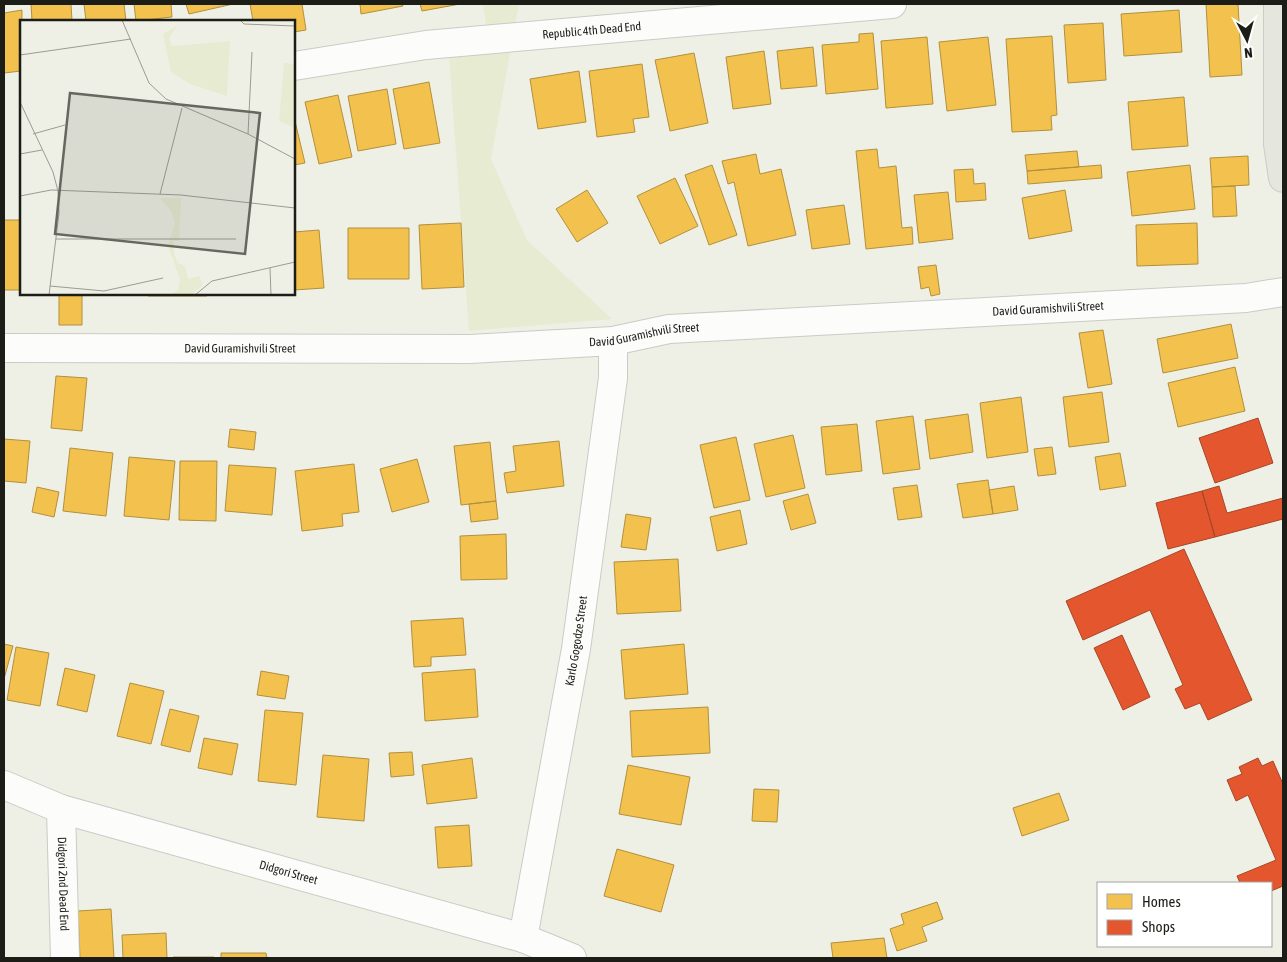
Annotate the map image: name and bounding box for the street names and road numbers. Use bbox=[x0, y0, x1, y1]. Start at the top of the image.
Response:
street label: Republic 4th Dead End bbox=[542, 19, 642, 42]
street label: David Guramishvili Street bbox=[992, 299, 1105, 319]
street label: David Guramishvili Street bbox=[589, 320, 700, 349]
street label: David Guramishvili Street bbox=[184, 341, 296, 356]
street label: Karlo Gogodze Street bbox=[562, 594, 590, 687]
street label: Didgori 2nd Dead End bbox=[55, 837, 71, 931]
street label: Didgori Street bbox=[258, 858, 320, 887]

